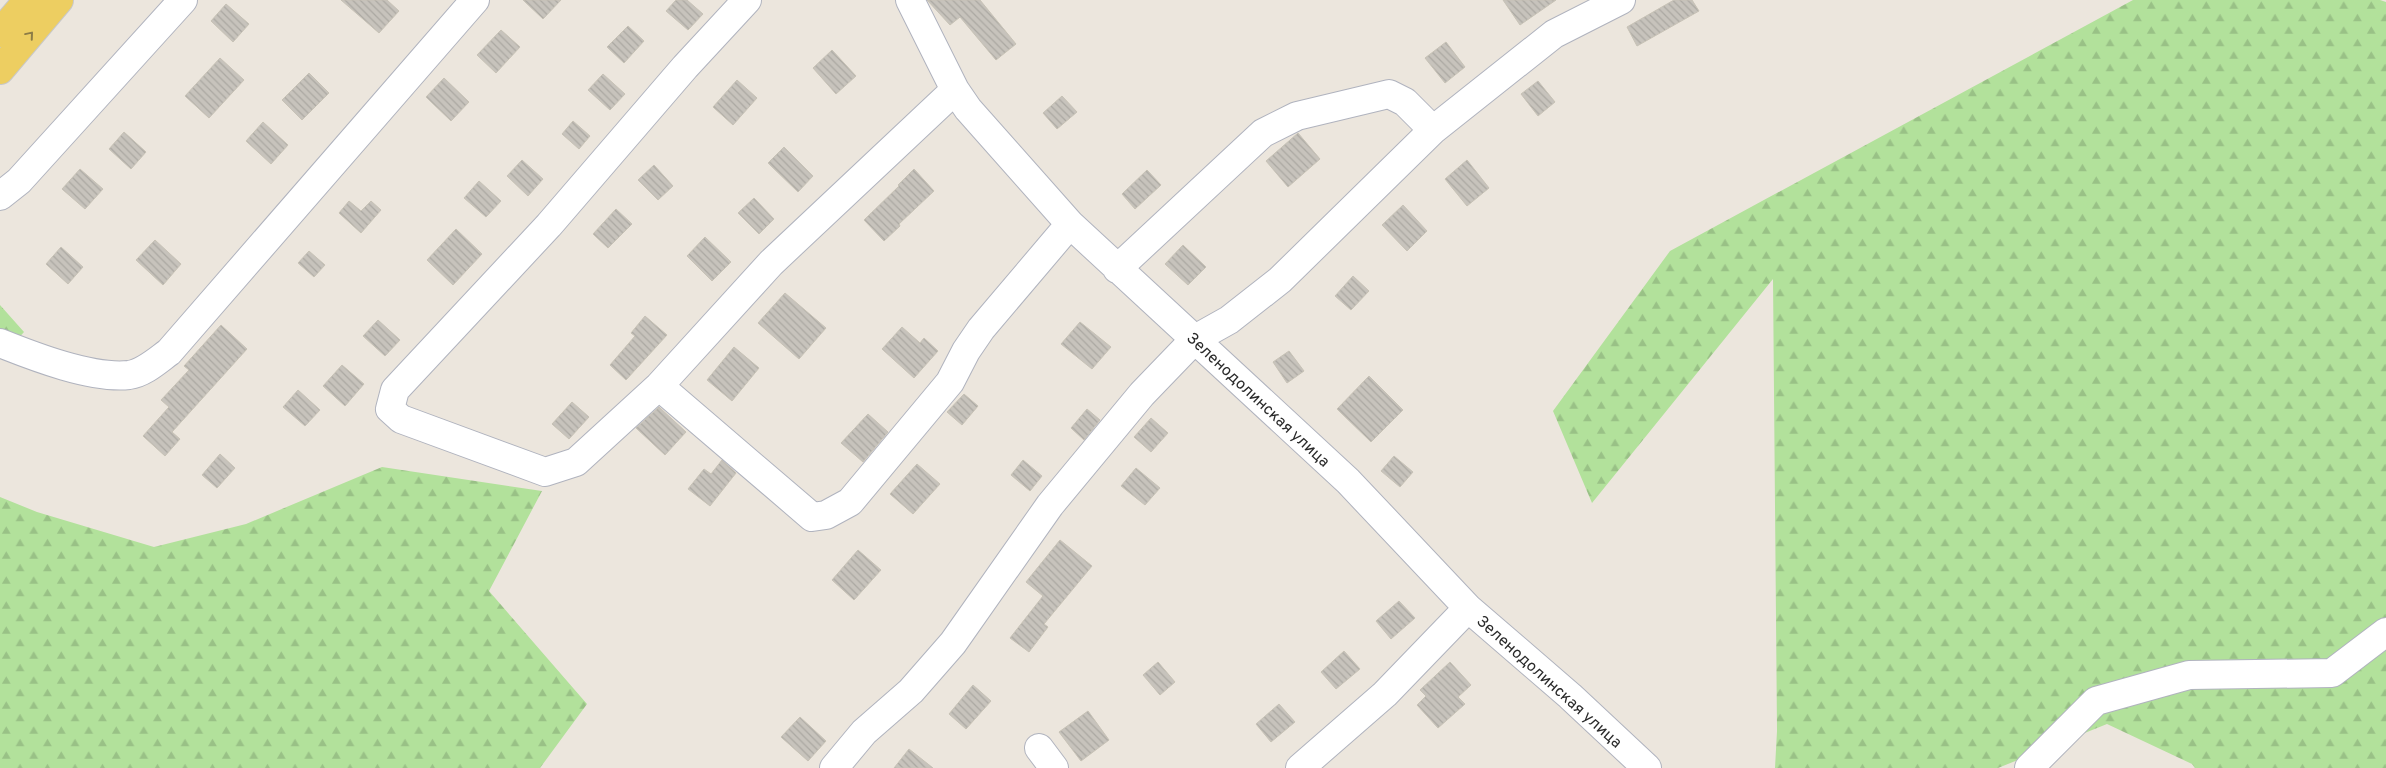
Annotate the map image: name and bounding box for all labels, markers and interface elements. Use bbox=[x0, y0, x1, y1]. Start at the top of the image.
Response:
one-way arrow bbox=[24, 31, 33, 40]
street label: Зеленодолинская улица bbox=[1182, 329, 1334, 472]
street label: Зеленодолинская улица bbox=[1472, 612, 1626, 753]

